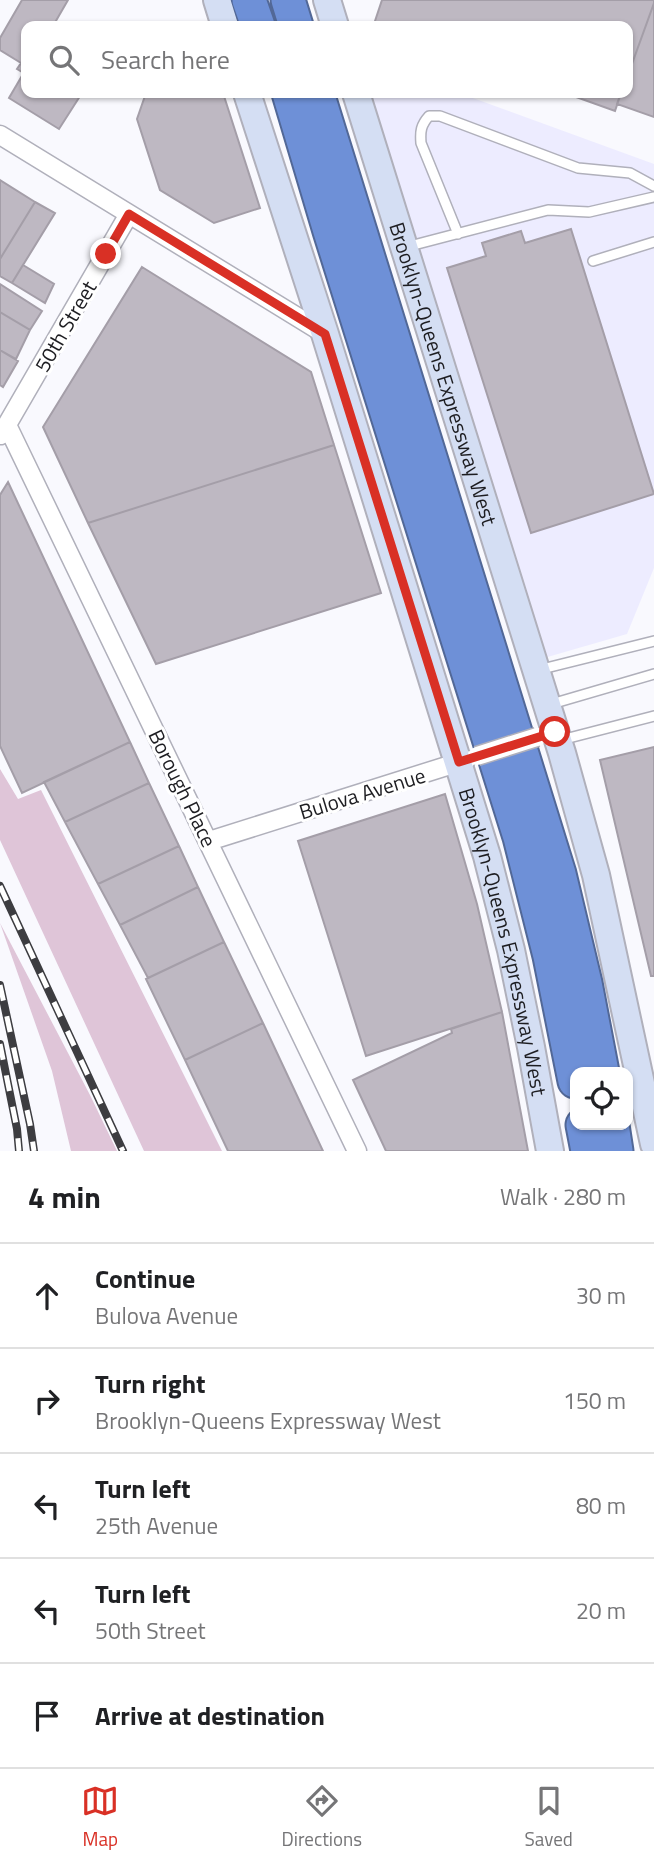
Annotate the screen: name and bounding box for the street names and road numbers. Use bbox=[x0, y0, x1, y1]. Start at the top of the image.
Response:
street label: Brooklyn-Queens Expressway West bbox=[381, 218, 506, 530]
street label: 50th Street bbox=[26, 274, 104, 378]
street label: Borough Place bbox=[141, 724, 225, 852]
street label: Bulova Avenue bbox=[295, 759, 429, 827]
street label: Brooklyn-Queens Expressway West bbox=[451, 784, 556, 1099]

